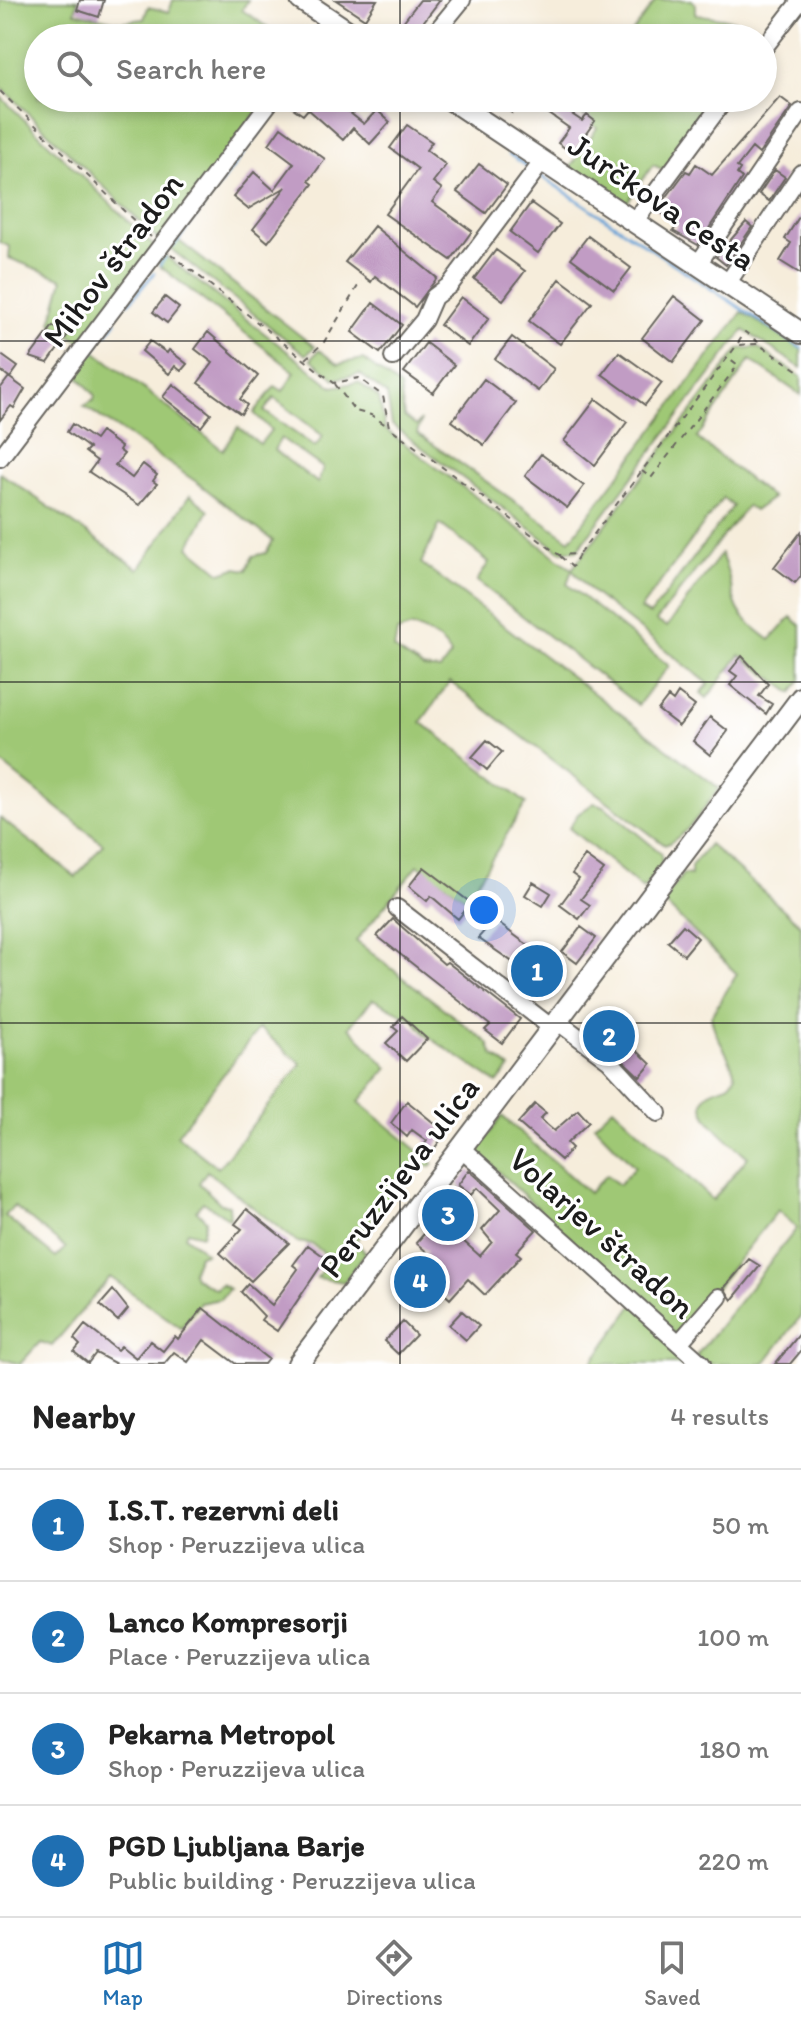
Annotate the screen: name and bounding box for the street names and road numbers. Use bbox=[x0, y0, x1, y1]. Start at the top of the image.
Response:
street label: Jurčkova cesta bbox=[561, 124, 763, 280]
street label: Mihov štradon bbox=[34, 164, 192, 356]
street label: Peruzzijeva ulica bbox=[310, 1068, 488, 1286]
street label: Volarjev štradon bbox=[500, 1139, 704, 1327]

